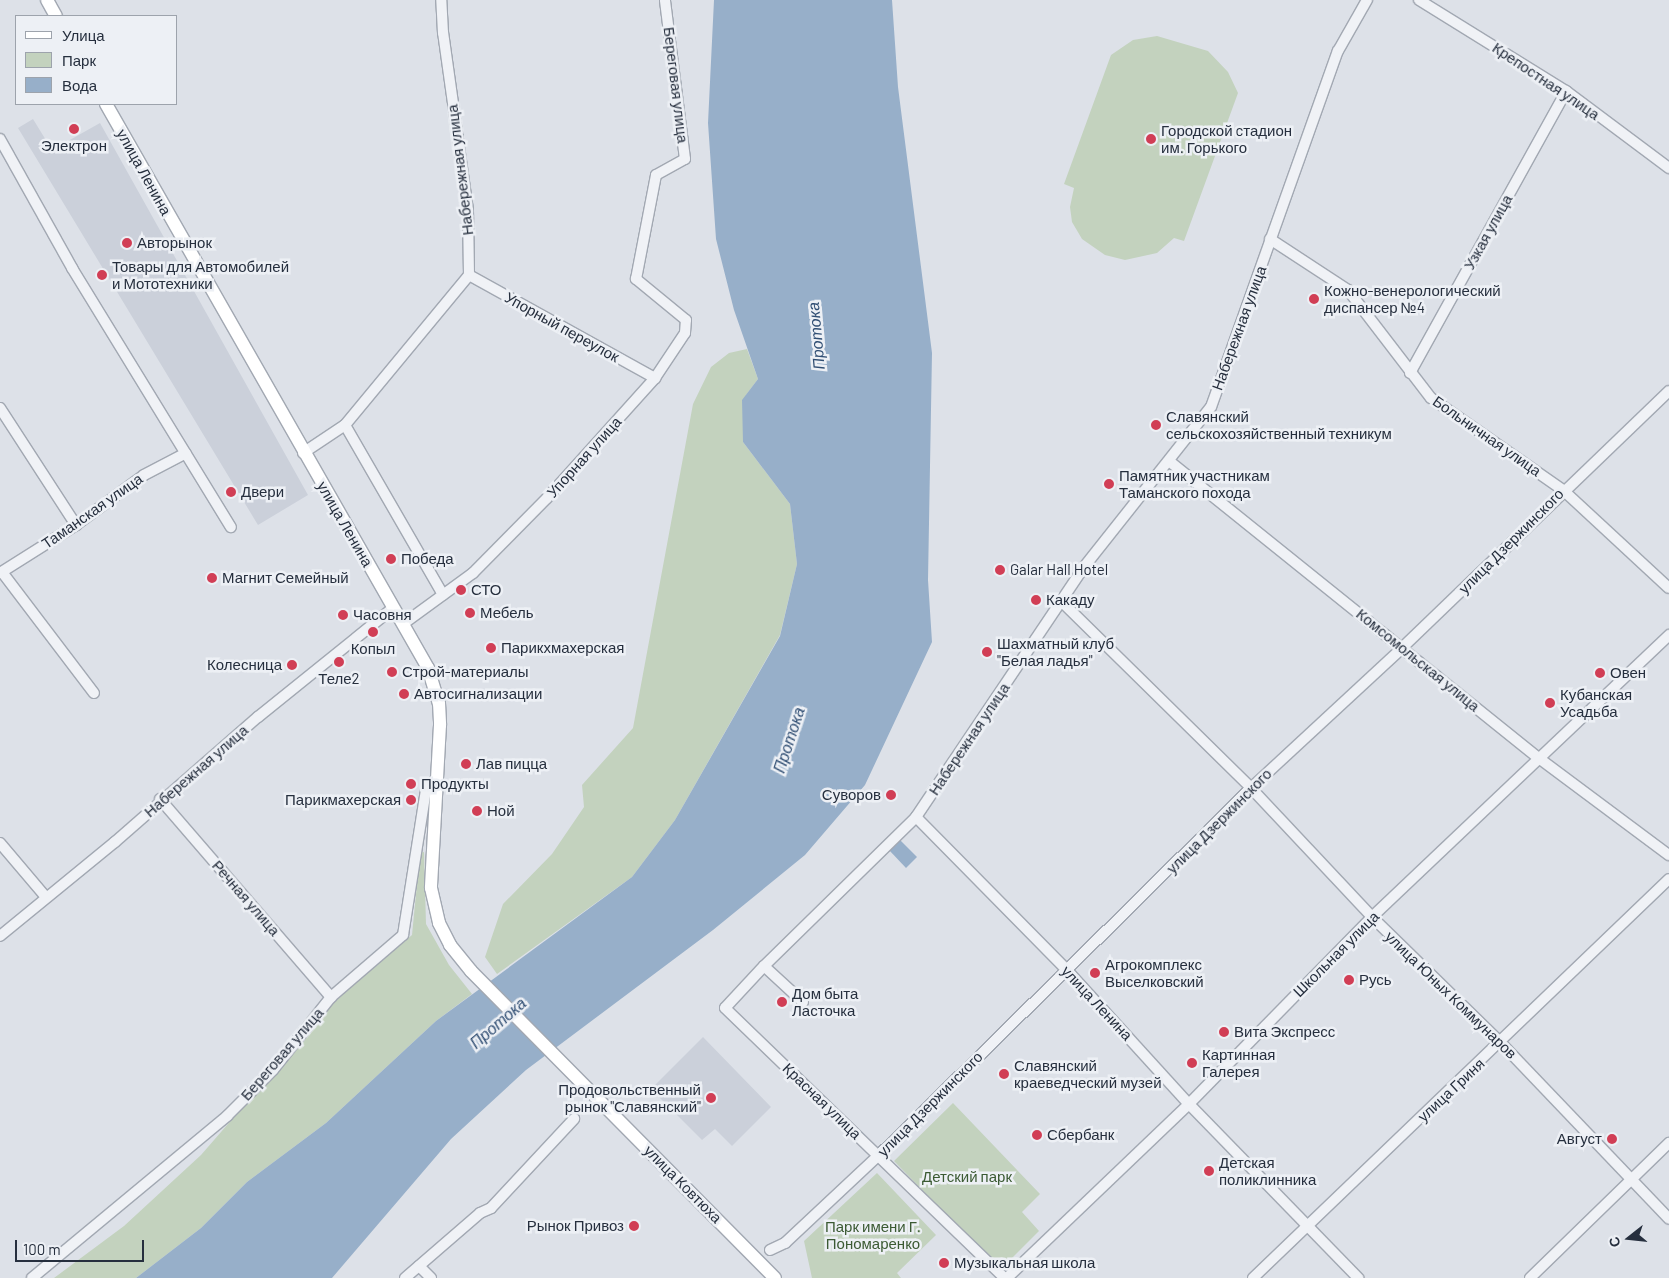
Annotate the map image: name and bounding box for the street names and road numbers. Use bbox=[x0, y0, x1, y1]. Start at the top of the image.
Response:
street label: Береговая улица bbox=[660, 26, 692, 144]
street label: Крепостная улица bbox=[1489, 39, 1603, 123]
street label: Набережная улица bbox=[443, 104, 477, 236]
street label: улица Ленина bbox=[113, 126, 175, 218]
street label: Узкая улица bbox=[1460, 191, 1516, 273]
street label: Набережная улица bbox=[1208, 263, 1270, 393]
street label: Упорный переулок bbox=[502, 288, 622, 366]
street label: Больничная улица bbox=[1429, 392, 1545, 480]
street label: Упорная улица bbox=[543, 413, 625, 501]
street label: Таманская улица bbox=[38, 470, 146, 552]
street label: улица Ленина bbox=[313, 478, 377, 570]
street label: улица Дзержинского bbox=[1455, 485, 1567, 597]
street label: Комсомольская улица bbox=[1353, 605, 1483, 715]
street label: Набережная улица bbox=[925, 679, 1013, 799]
street label: Набережная улица bbox=[140, 721, 252, 821]
street label: улица Дзержинского bbox=[1163, 765, 1275, 877]
street label: Речная улица bbox=[208, 857, 284, 939]
street label: Школьная улица bbox=[1289, 907, 1383, 1001]
street label: улица Юных Коммунаров bbox=[1382, 928, 1520, 1062]
street label: улица Ленина bbox=[1058, 962, 1136, 1044]
street label: Береговая улица bbox=[237, 1004, 327, 1104]
street label: улица Дзержинского bbox=[874, 1048, 986, 1160]
street label: улица Гриня bbox=[1414, 1055, 1488, 1125]
street label: Красная улица bbox=[779, 1059, 865, 1143]
street label: улица Ковтюха bbox=[640, 1141, 726, 1227]

